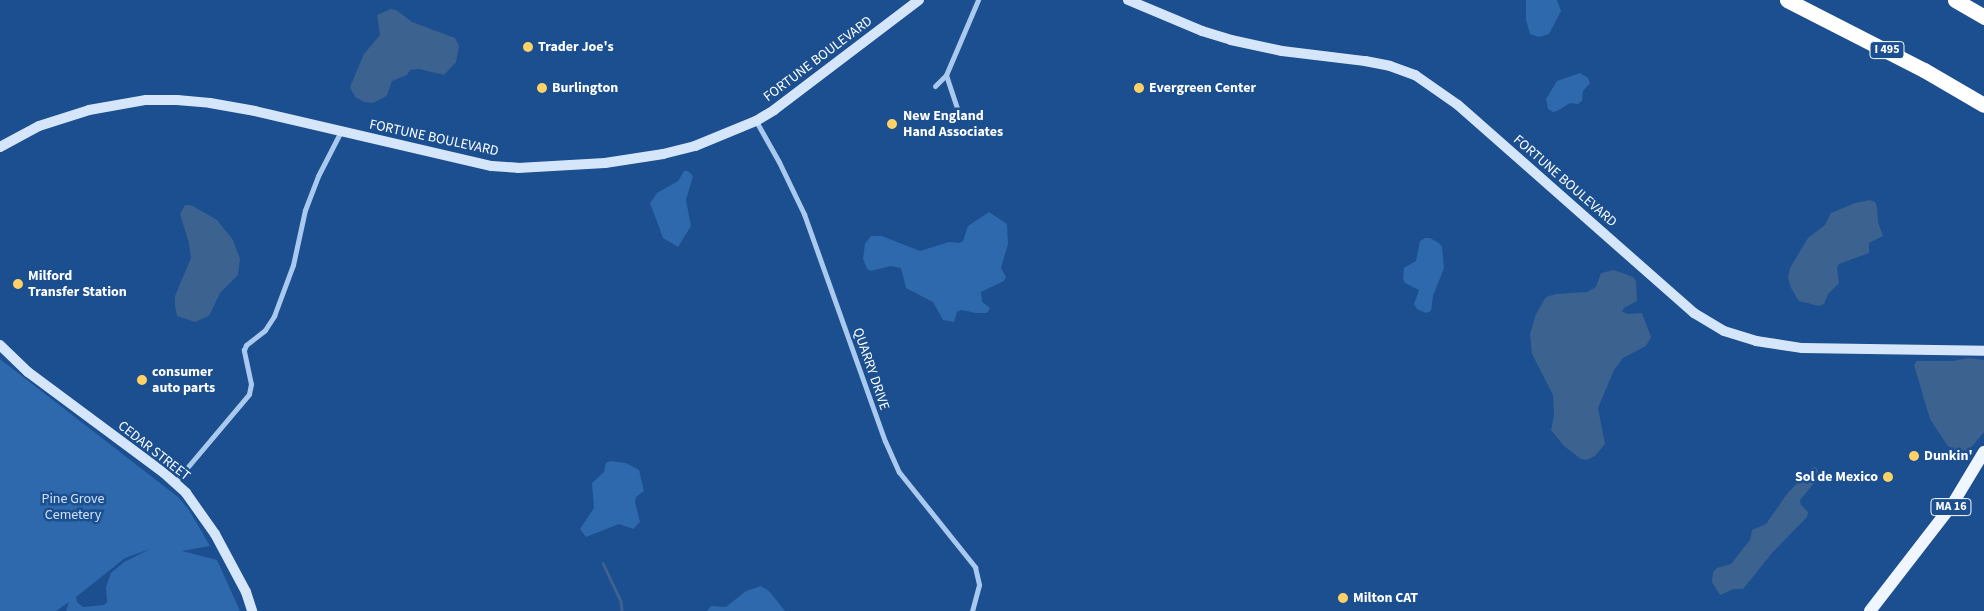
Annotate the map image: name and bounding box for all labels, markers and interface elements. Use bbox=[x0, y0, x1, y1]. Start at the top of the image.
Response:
street label: FORTUNE BOULEVARD bbox=[760, 13, 876, 105]
place label: Trader Joe's bbox=[538, 39, 614, 55]
road number: I 495 bbox=[1868, 40, 1906, 60]
marker: Trader Joe's bbox=[522, 41, 534, 53]
place label: Burlington bbox=[552, 80, 618, 96]
place label: Evergreen Center bbox=[1149, 80, 1256, 96]
marker: Burlington bbox=[536, 82, 548, 94]
marker: Evergreen Center bbox=[1133, 82, 1145, 94]
place label: New England Hand Associates bbox=[903, 108, 1003, 140]
street label: FORTUNE BOULEVARD bbox=[368, 116, 500, 160]
marker: New England Hand Associates bbox=[885, 117, 899, 131]
street label: FORTUNE BOULEVARD bbox=[1510, 132, 1620, 230]
place label: Milford Transfer Station bbox=[28, 268, 127, 300]
marker: Milford Transfer Station bbox=[12, 278, 24, 290]
street label: QUARRY DRIVE bbox=[849, 326, 893, 412]
place label: consumer auto parts bbox=[152, 364, 215, 397]
marker: consumer auto parts bbox=[136, 374, 148, 386]
street label: CEDAR STREET bbox=[114, 418, 194, 484]
place label: Dunkin' bbox=[1924, 448, 1973, 464]
marker: Dunkin' bbox=[1908, 450, 1920, 462]
place label: Sol de Mexico bbox=[1795, 469, 1878, 485]
marker: Sol de Mexico bbox=[1882, 471, 1894, 483]
park label: Pine Grove Cemetery bbox=[41, 491, 105, 524]
road number: MA 16 bbox=[1930, 498, 1972, 516]
place label: Milton CAT bbox=[1353, 590, 1418, 606]
marker: Milton CAT bbox=[1337, 592, 1349, 604]

